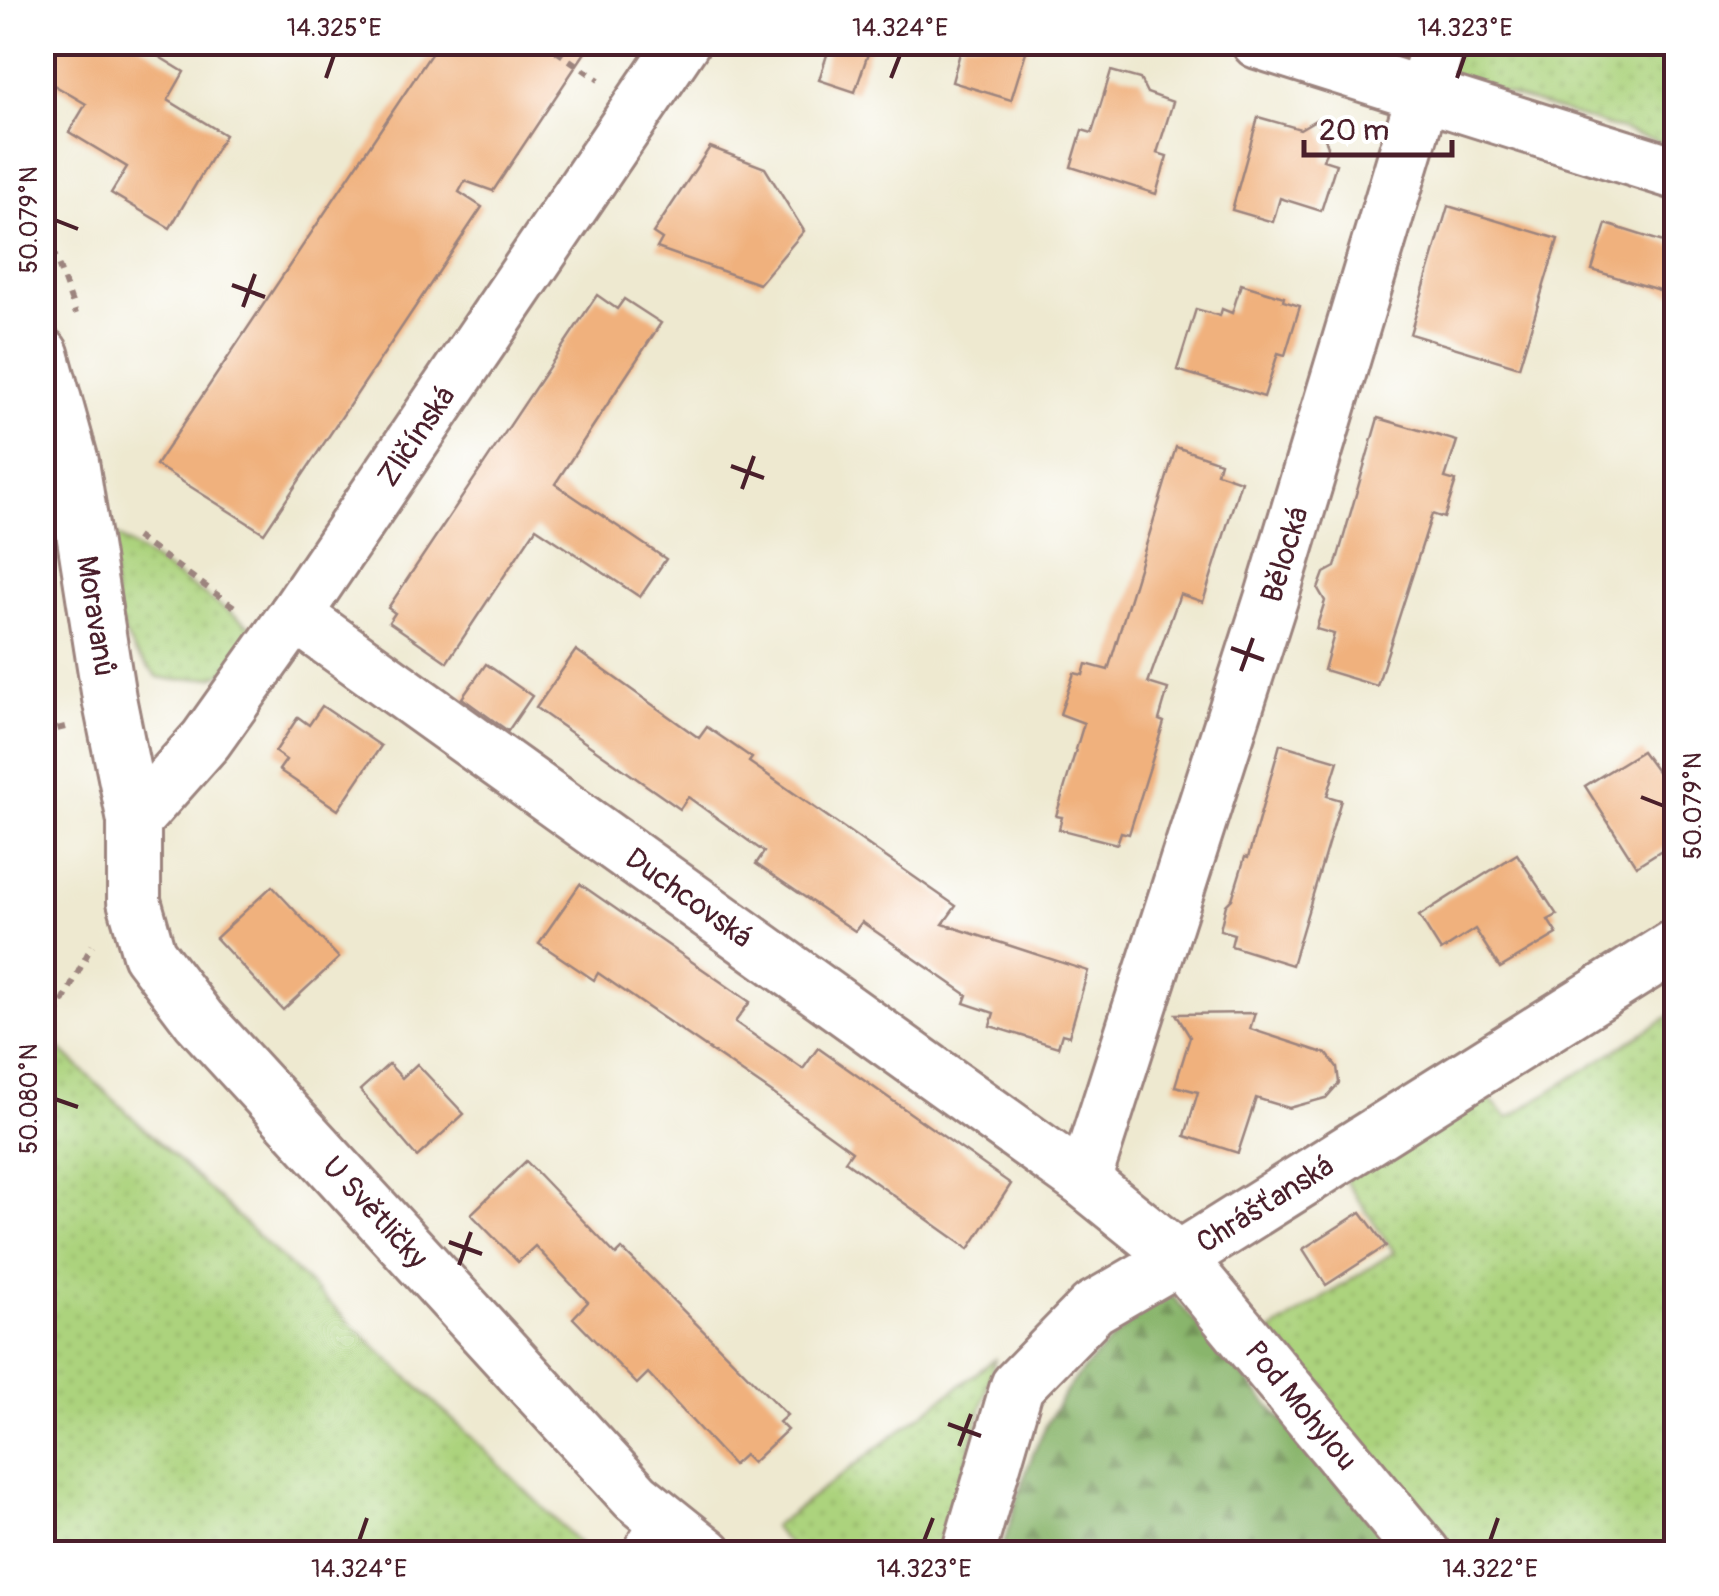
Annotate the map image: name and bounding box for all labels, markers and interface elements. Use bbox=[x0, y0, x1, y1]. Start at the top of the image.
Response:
text: 14.325°E bbox=[286, 13, 382, 44]
text: 14.324°E bbox=[852, 13, 948, 44]
text: 14.323°E bbox=[1418, 13, 1512, 44]
scale bar bbox=[1304, 95, 1452, 157]
text: 20 m bbox=[1319, 112, 1389, 149]
text: 50.079°N bbox=[14, 166, 45, 274]
street label: Zličínská bbox=[370, 379, 464, 494]
street label: Bělocká bbox=[1253, 502, 1317, 607]
street label: Moravanů bbox=[68, 553, 123, 679]
text: 50.079°N bbox=[1678, 752, 1709, 860]
street label: Duchcovská bbox=[618, 840, 760, 956]
text: 50.080°N bbox=[14, 1044, 45, 1154]
street label: Chrášťanská bbox=[1190, 1147, 1341, 1261]
street label: U Světličky bbox=[314, 1149, 435, 1276]
street label: Pod Mohylou bbox=[1237, 1334, 1365, 1478]
text: 14.324°E bbox=[311, 1554, 407, 1585]
text: 14.323°E bbox=[877, 1554, 971, 1585]
text: 14.322°E bbox=[1442, 1554, 1538, 1585]

